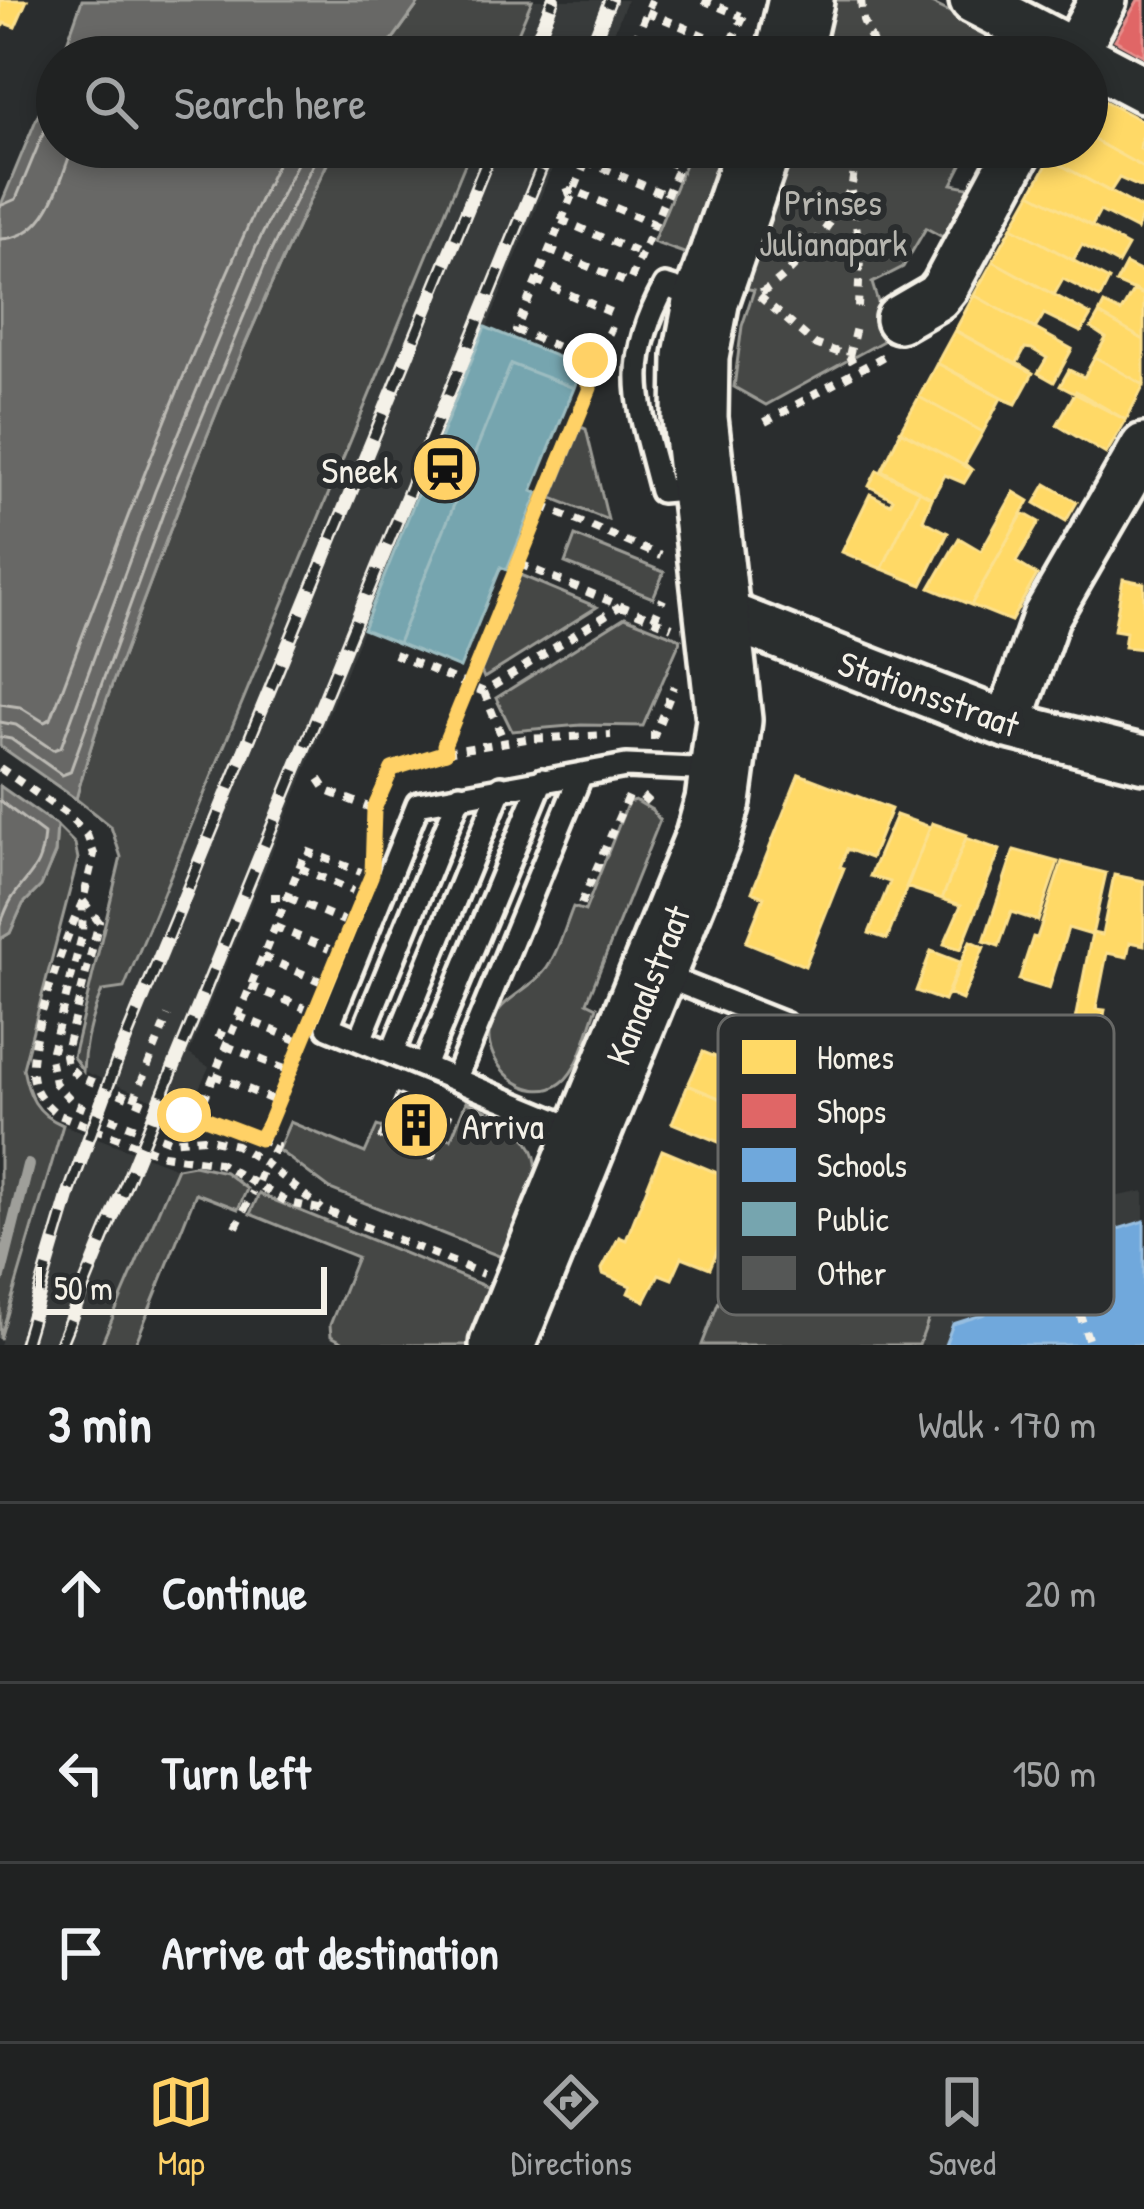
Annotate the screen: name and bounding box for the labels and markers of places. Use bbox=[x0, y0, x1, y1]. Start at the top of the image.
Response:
station icon: Sneek bbox=[410, 434, 480, 504]
place label: Sneek bbox=[322, 445, 398, 494]
building icon: Arriva bbox=[381, 1090, 451, 1160]
place label: Arriva bbox=[462, 1101, 544, 1150]

